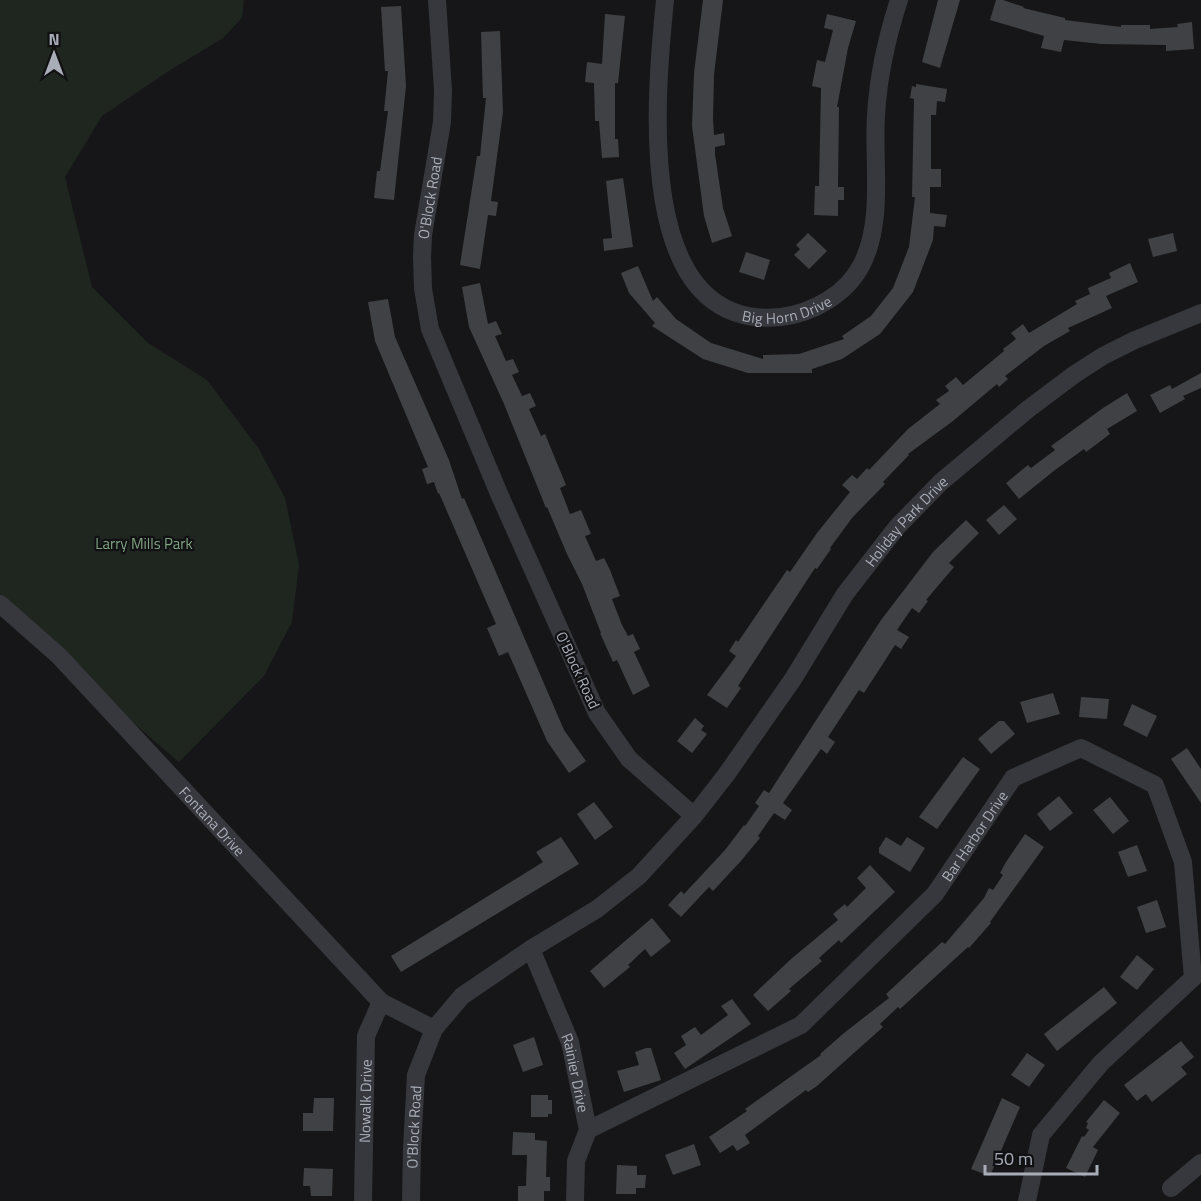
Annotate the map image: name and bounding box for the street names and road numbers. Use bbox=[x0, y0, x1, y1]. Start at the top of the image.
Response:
street label: O'Block Road bbox=[411, 155, 448, 241]
street label: Big Horn Drive bbox=[740, 289, 836, 329]
street label: Holiday Park Drive bbox=[859, 470, 952, 571]
street label: O'Block Road bbox=[550, 627, 606, 713]
street label: Fontana Drive bbox=[174, 781, 251, 861]
street label: Bar Harbor Drive bbox=[935, 786, 1013, 886]
street label: Rainier Drive bbox=[556, 1029, 596, 1114]
street label: Nowalk Drive bbox=[353, 1059, 377, 1143]
street label: O'Block Road bbox=[400, 1085, 427, 1169]

